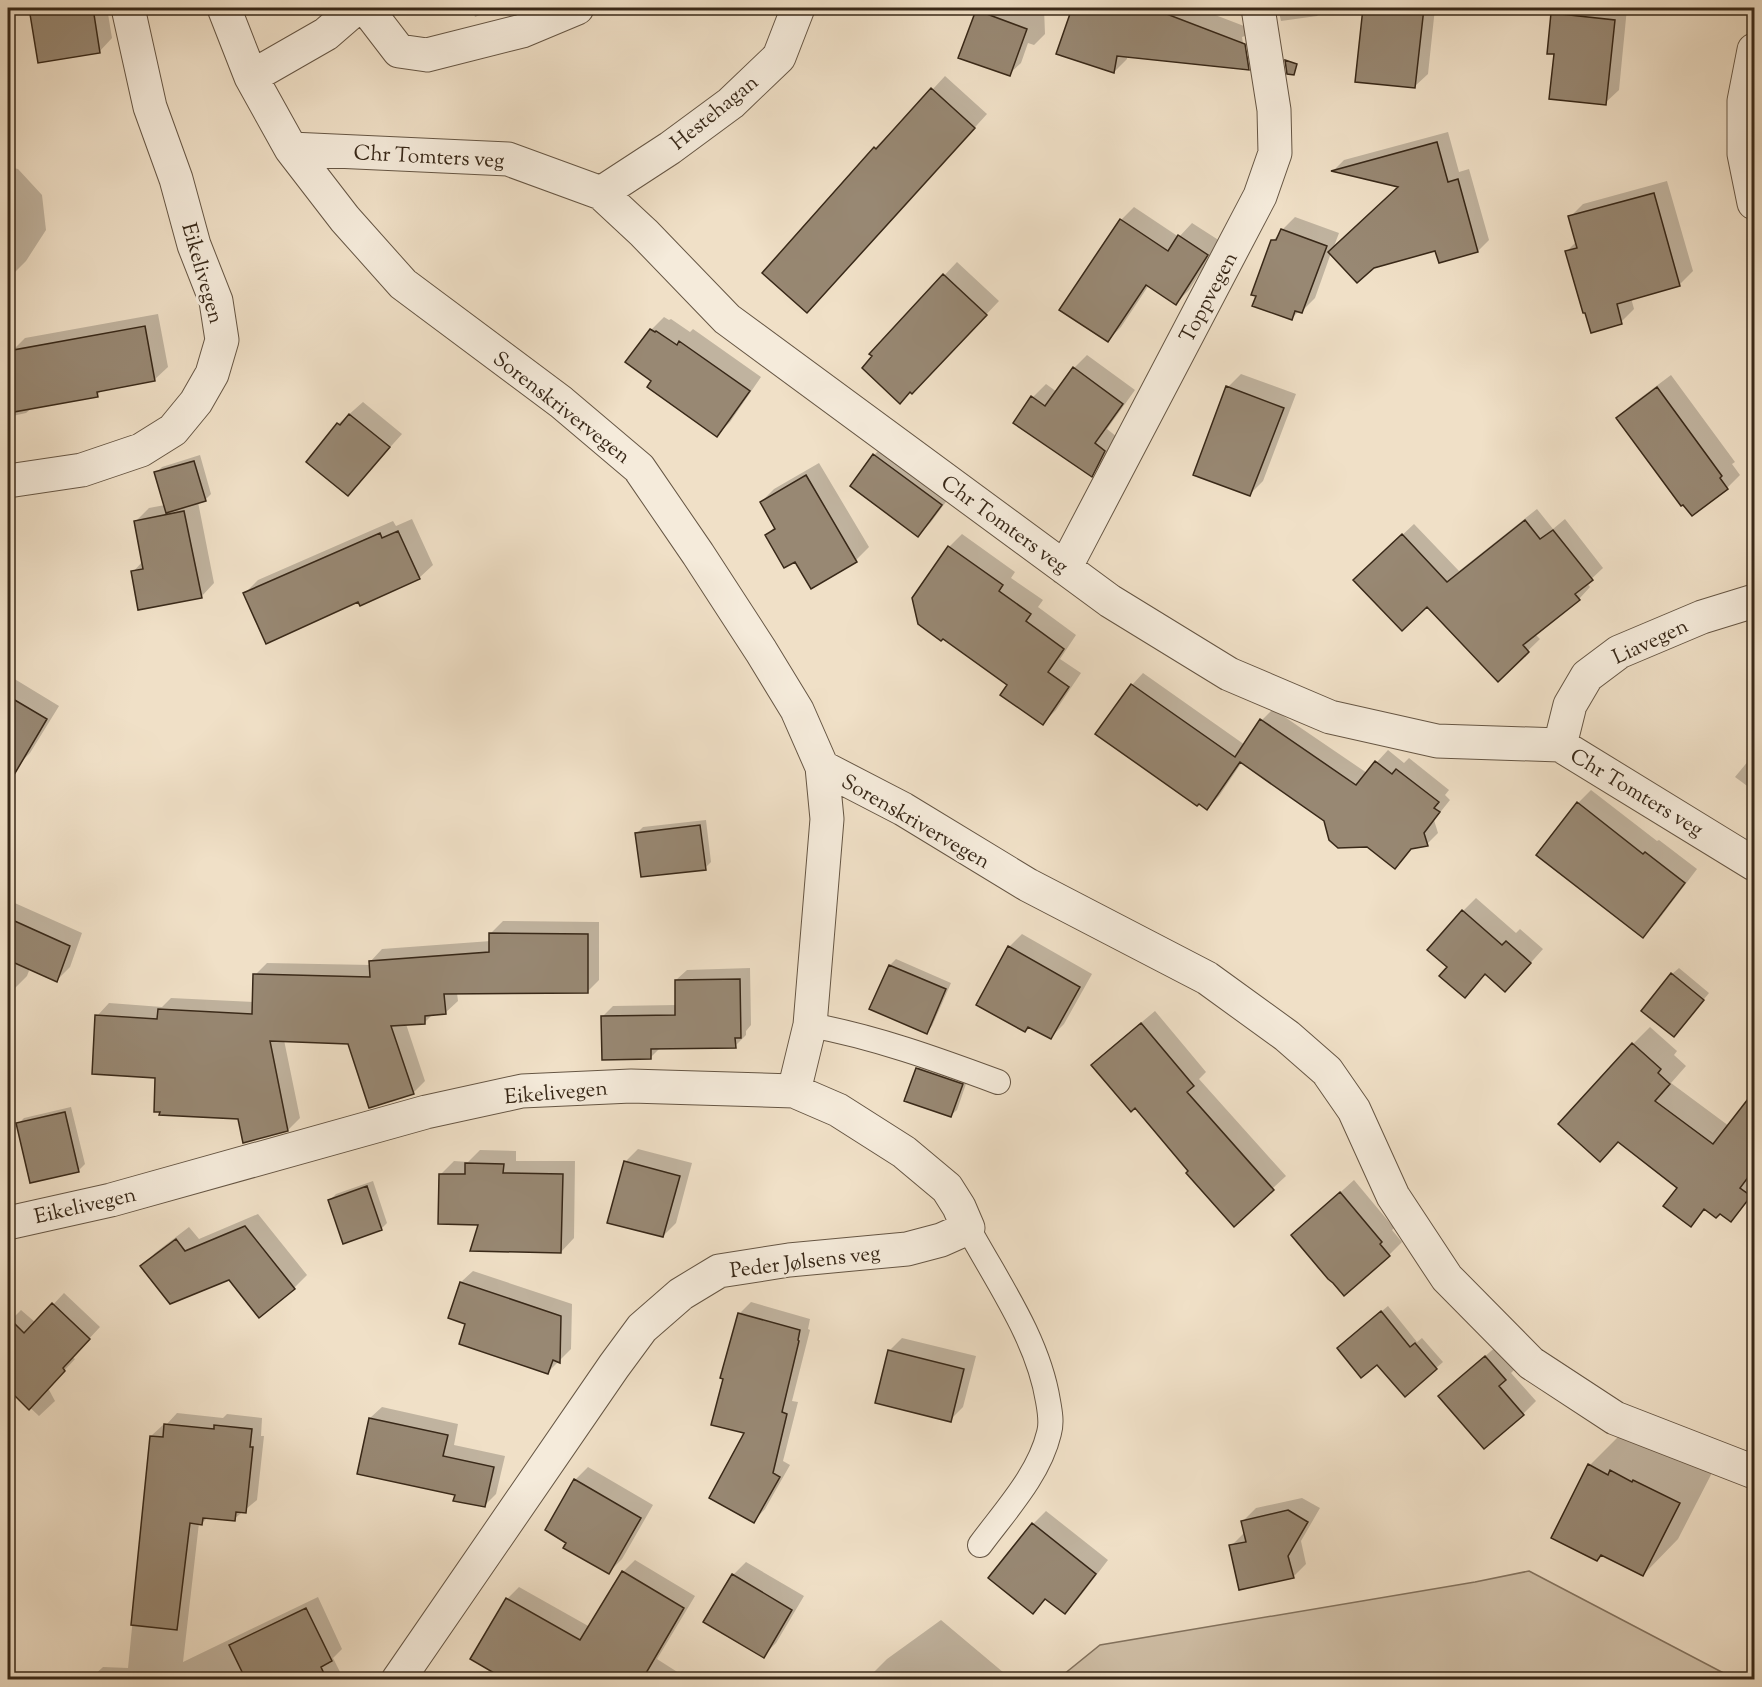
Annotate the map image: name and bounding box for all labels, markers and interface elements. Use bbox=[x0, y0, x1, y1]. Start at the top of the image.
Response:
street label: Hestehagan bbox=[665, 69, 766, 158]
street label: Chr Tomters veg bbox=[353, 139, 505, 177]
street label: Eikelivegen bbox=[172, 220, 230, 327]
street label: Toppvegen bbox=[1173, 247, 1246, 349]
street label: Sorenskrivervegen bbox=[485, 345, 636, 472]
street label: Chr Tomters veg bbox=[934, 469, 1074, 582]
street label: Liavegen bbox=[1608, 612, 1694, 673]
street label: Chr Tomters veg bbox=[1564, 742, 1708, 845]
street label: Sorenskrivervegen bbox=[835, 768, 995, 878]
street label: Eikelivegen bbox=[503, 1075, 609, 1113]
street label: Eikelivegen bbox=[32, 1181, 139, 1233]
street label: Peder Jølsens veg bbox=[728, 1239, 882, 1287]

